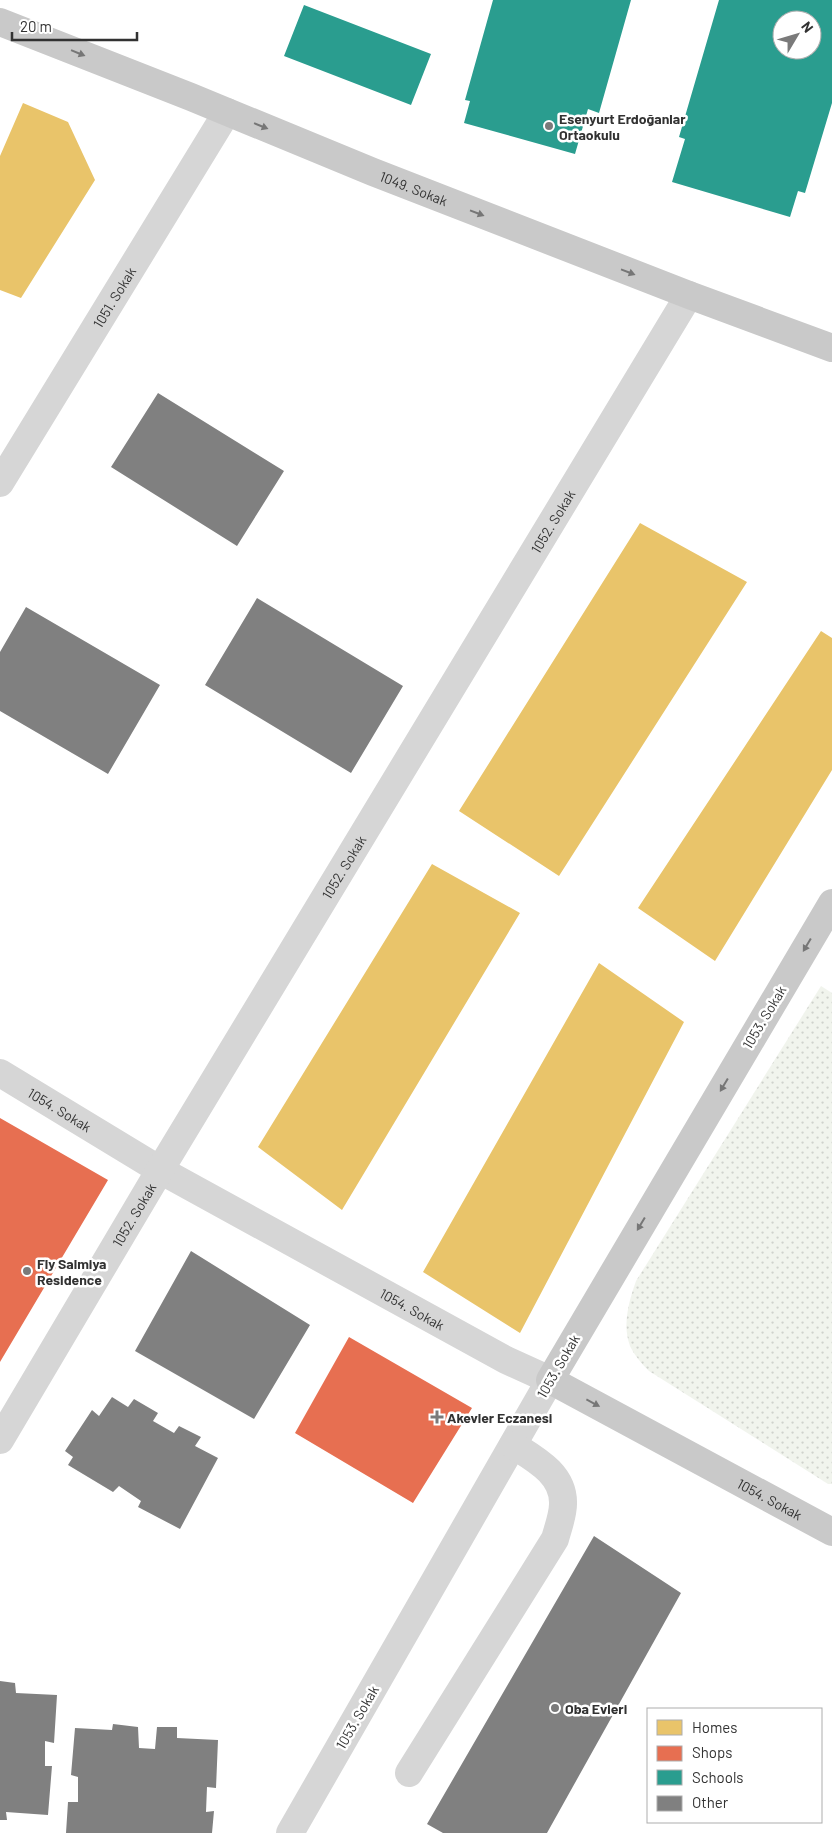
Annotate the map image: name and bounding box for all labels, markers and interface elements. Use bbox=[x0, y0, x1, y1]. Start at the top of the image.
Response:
scale bar bbox=[12, 10, 138, 42]
north arrow bbox=[772, 10, 822, 60]
text: 20 m bbox=[20, 17, 52, 35]
text: N bbox=[798, 18, 817, 36]
one-way arrow bbox=[71, 49, 85, 57]
place label: Esenyurt Erdoğanlar Ortaokulu bbox=[559, 110, 686, 143]
marker: Esenyurt Erdoğanlar Ortaokulu bbox=[543, 120, 555, 132]
one-way arrow bbox=[254, 123, 268, 131]
street label: 1049. Sokak bbox=[378, 167, 450, 209]
one-way arrow bbox=[470, 209, 484, 217]
street label: 1051. Sokak bbox=[89, 264, 139, 331]
one-way arrow bbox=[621, 268, 636, 276]
street label: 1052. Sokak bbox=[527, 486, 578, 556]
street label: 1052. Sokak bbox=[318, 832, 369, 902]
one-way arrow bbox=[803, 938, 812, 951]
street label: 1053. Sokak bbox=[738, 982, 790, 1052]
one-way arrow bbox=[720, 1078, 729, 1091]
street label: 1054. Sokak bbox=[25, 1084, 95, 1135]
street label: 1052. Sokak bbox=[108, 1180, 159, 1250]
one-way arrow bbox=[637, 1218, 646, 1231]
place label: Fly Salmiya Residence bbox=[37, 1255, 107, 1288]
marker: Fly Salmiya Residence bbox=[21, 1265, 33, 1277]
street label: 1054. Sokak bbox=[377, 1284, 448, 1333]
street label: 1053. Sokak bbox=[533, 1331, 583, 1401]
one-way arrow bbox=[586, 1399, 600, 1408]
place label: Akevler Eczanesi bbox=[447, 1409, 552, 1426]
marker: Akevler Eczanesi bbox=[431, 1411, 443, 1423]
street label: 1054. Sokak bbox=[735, 1474, 805, 1523]
street label: 1053. Sokak bbox=[332, 1682, 382, 1752]
place label: Oba Evleri bbox=[565, 1700, 627, 1717]
marker: Oba Evleri bbox=[549, 1702, 561, 1714]
legend bbox=[647, 1708, 822, 1823]
text: Homes bbox=[692, 1718, 737, 1736]
text: Shops bbox=[692, 1743, 732, 1761]
text: Schools bbox=[692, 1768, 744, 1786]
text: Other bbox=[692, 1793, 729, 1811]

